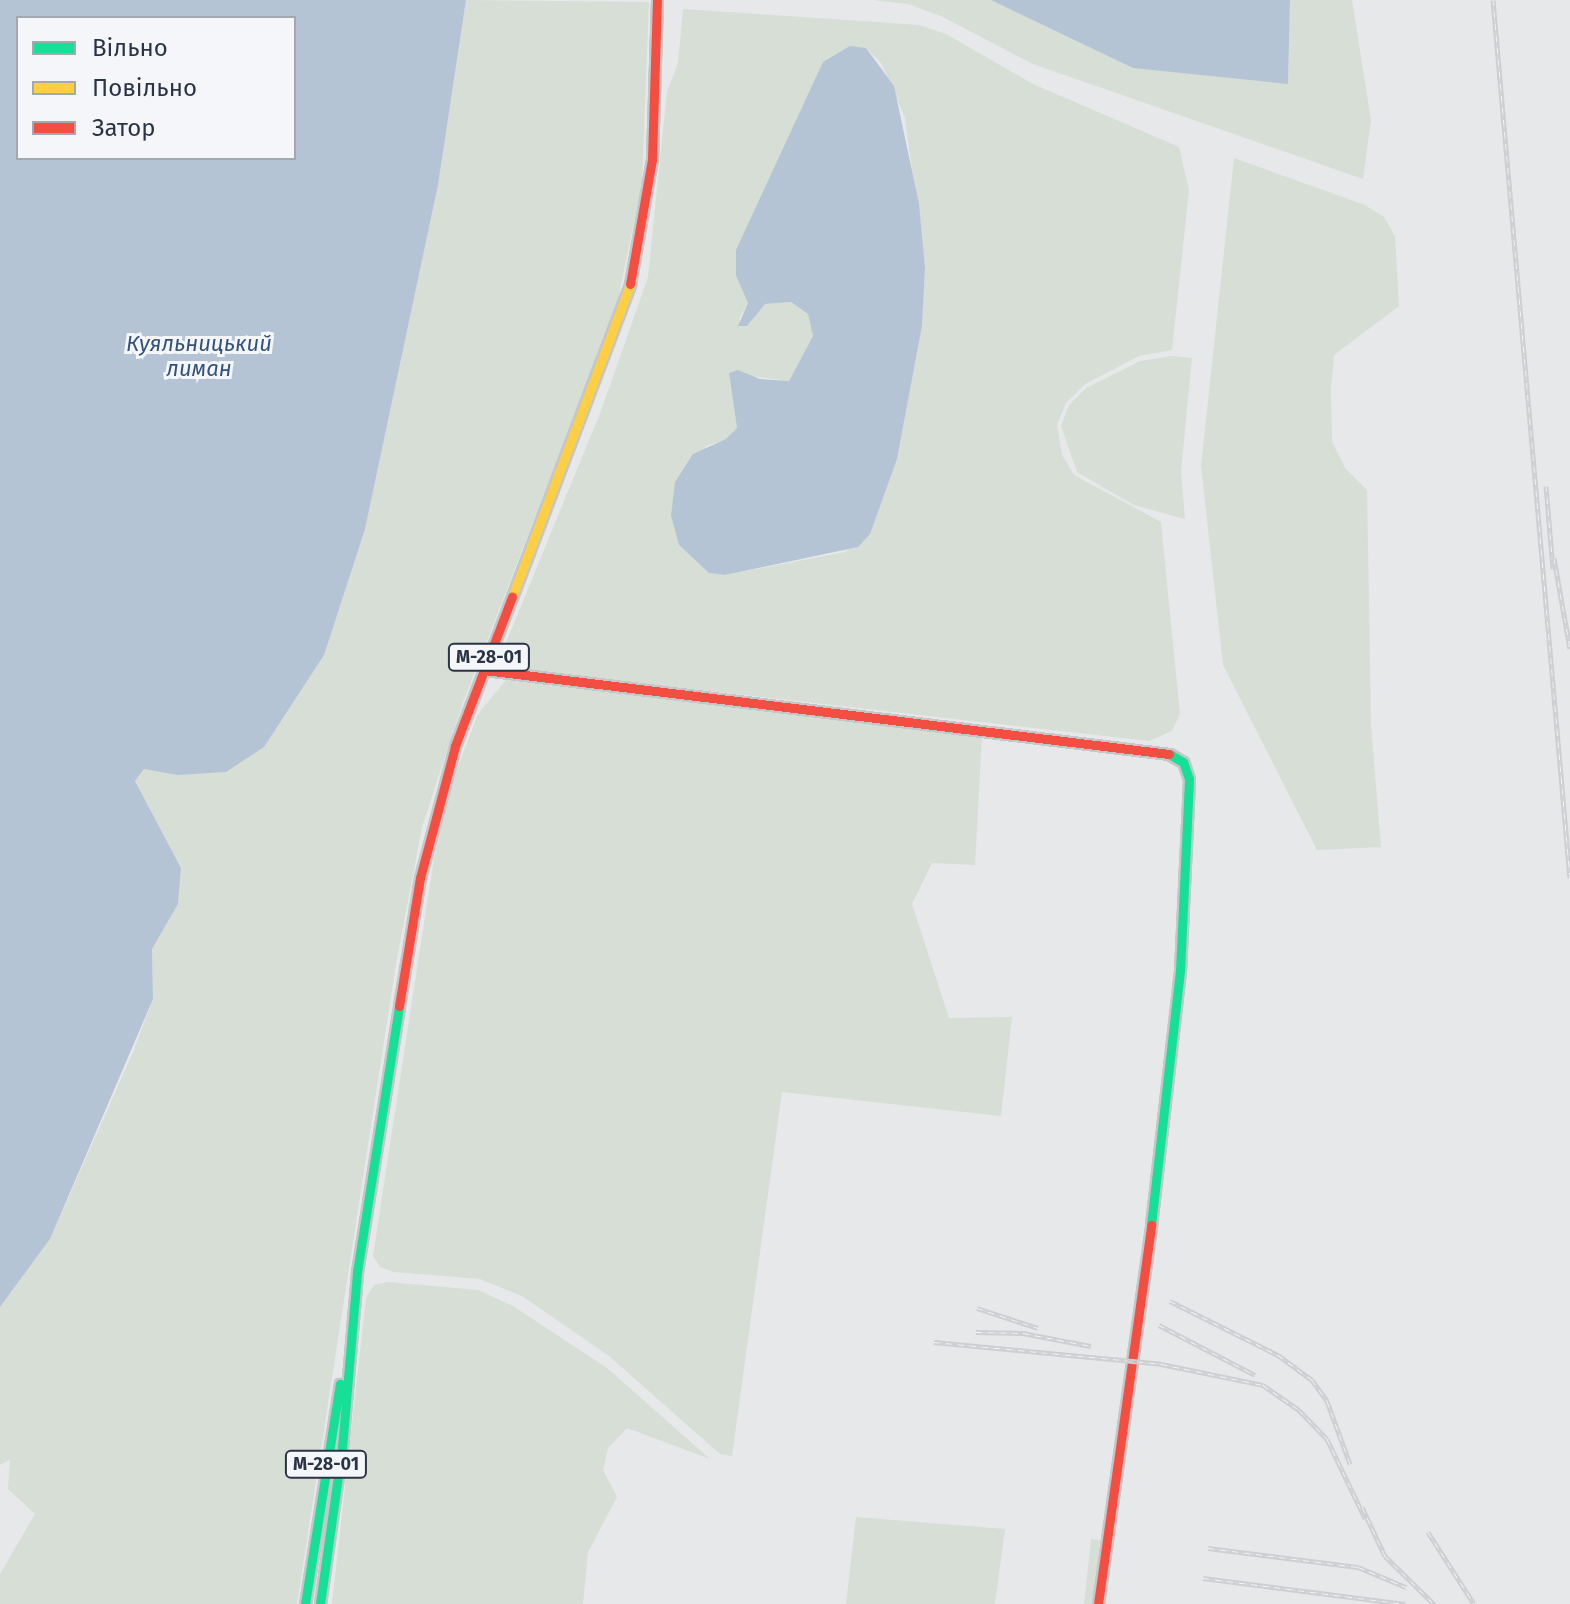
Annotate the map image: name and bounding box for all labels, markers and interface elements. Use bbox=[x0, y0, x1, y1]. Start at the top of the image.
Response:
legend bbox=[16, 16, 296, 160]
text: Вільно bbox=[92, 34, 168, 62]
text: Повільно bbox=[92, 74, 197, 102]
text: Затор bbox=[92, 114, 156, 142]
water label: Куяльницький лиман bbox=[126, 330, 272, 382]
road number: М-28-01 bbox=[447, 643, 531, 671]
road number: М-28-01 bbox=[284, 1450, 368, 1478]

